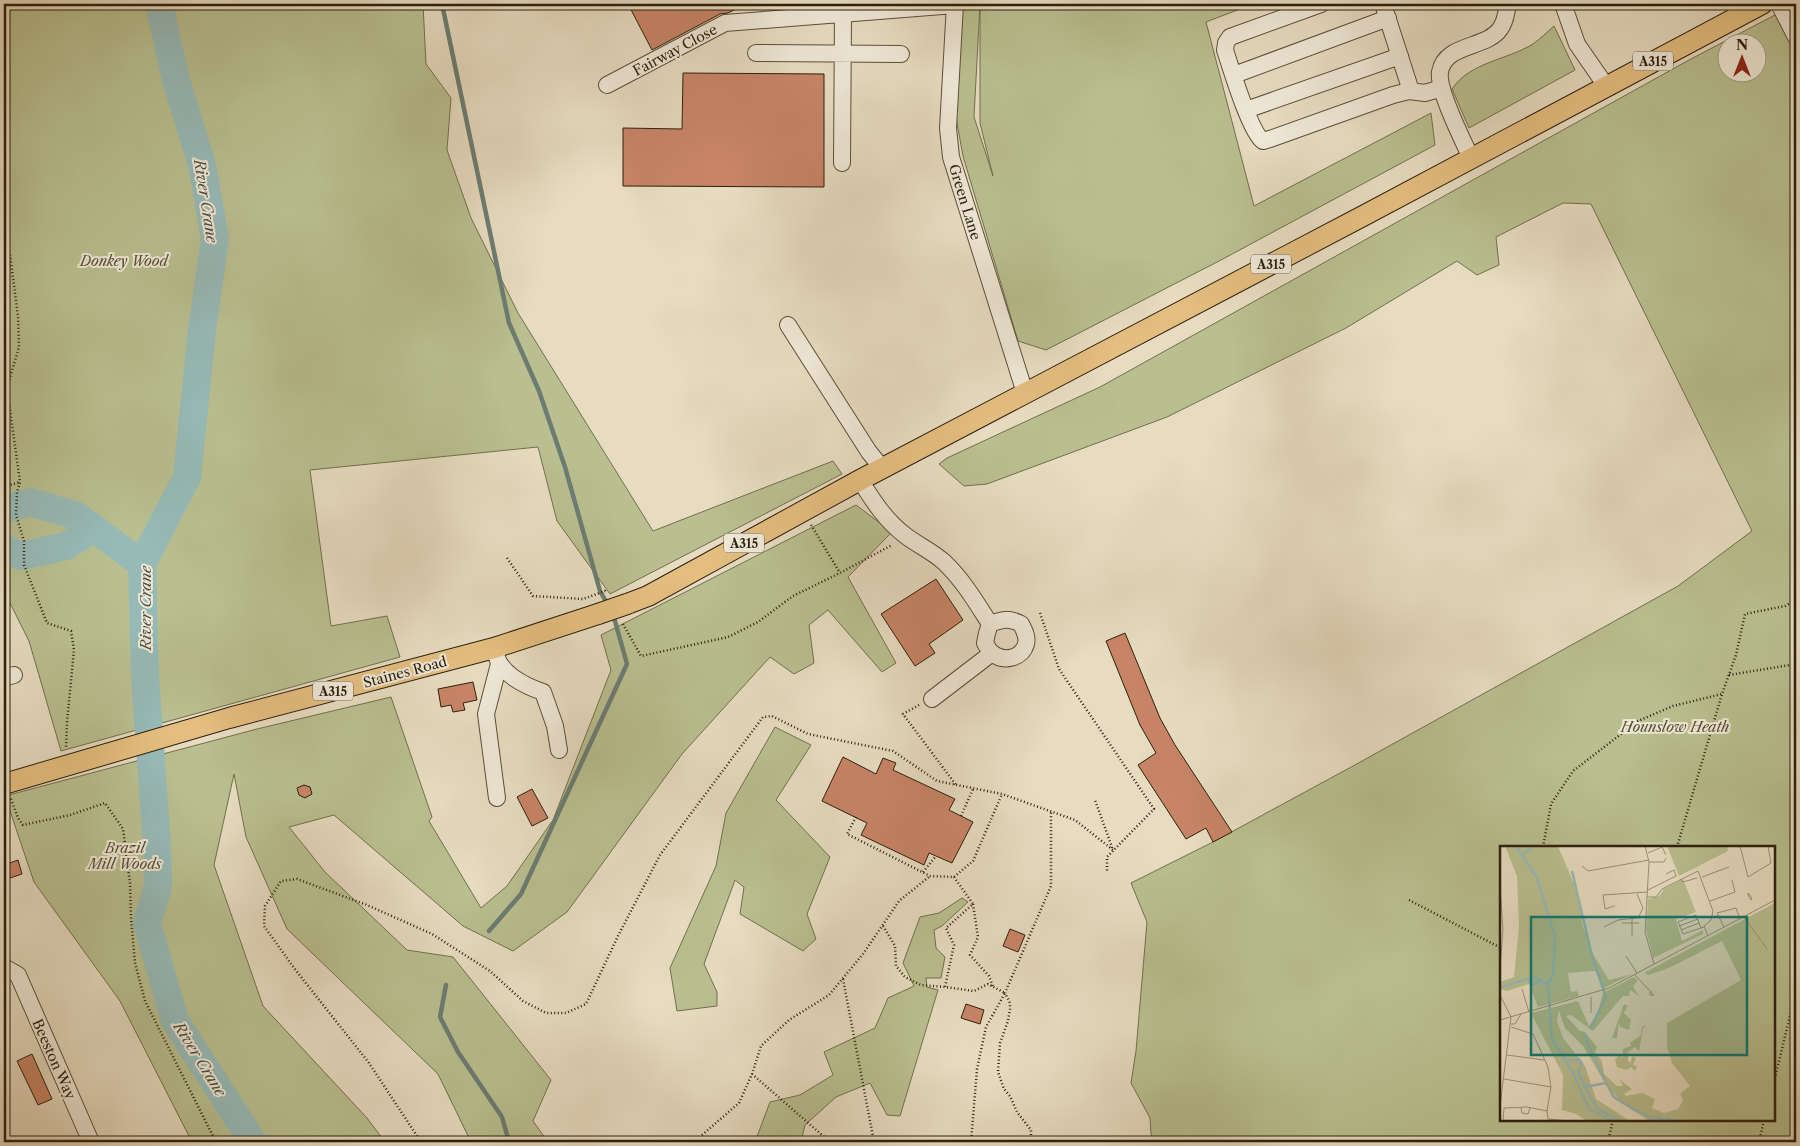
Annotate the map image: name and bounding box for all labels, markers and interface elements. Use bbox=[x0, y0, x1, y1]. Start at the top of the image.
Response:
street label: Fairway Close bbox=[630, 20, 720, 80]
north arrow bbox=[1718, 32, 1768, 82]
text: N bbox=[1736, 36, 1748, 54]
road number: A315 bbox=[1633, 51, 1673, 70]
water label: River Crane bbox=[190, 157, 222, 245]
street label: Green Lane bbox=[945, 162, 985, 242]
park label: Donkey Wood bbox=[79, 252, 170, 270]
road number: A315 bbox=[1251, 254, 1291, 274]
road number: A315 bbox=[724, 534, 764, 552]
water label: River Crane bbox=[136, 565, 155, 651]
street label: Staines Road bbox=[361, 652, 449, 692]
road number: A315 bbox=[313, 681, 353, 700]
park label: Hounslow Heath bbox=[1620, 718, 1729, 736]
park label: Brazil Mill Woods bbox=[86, 839, 163, 873]
inset map bbox=[1500, 846, 1775, 1121]
street label: Beeston Way bbox=[28, 1016, 80, 1102]
water label: River Crane bbox=[169, 1017, 231, 1100]

